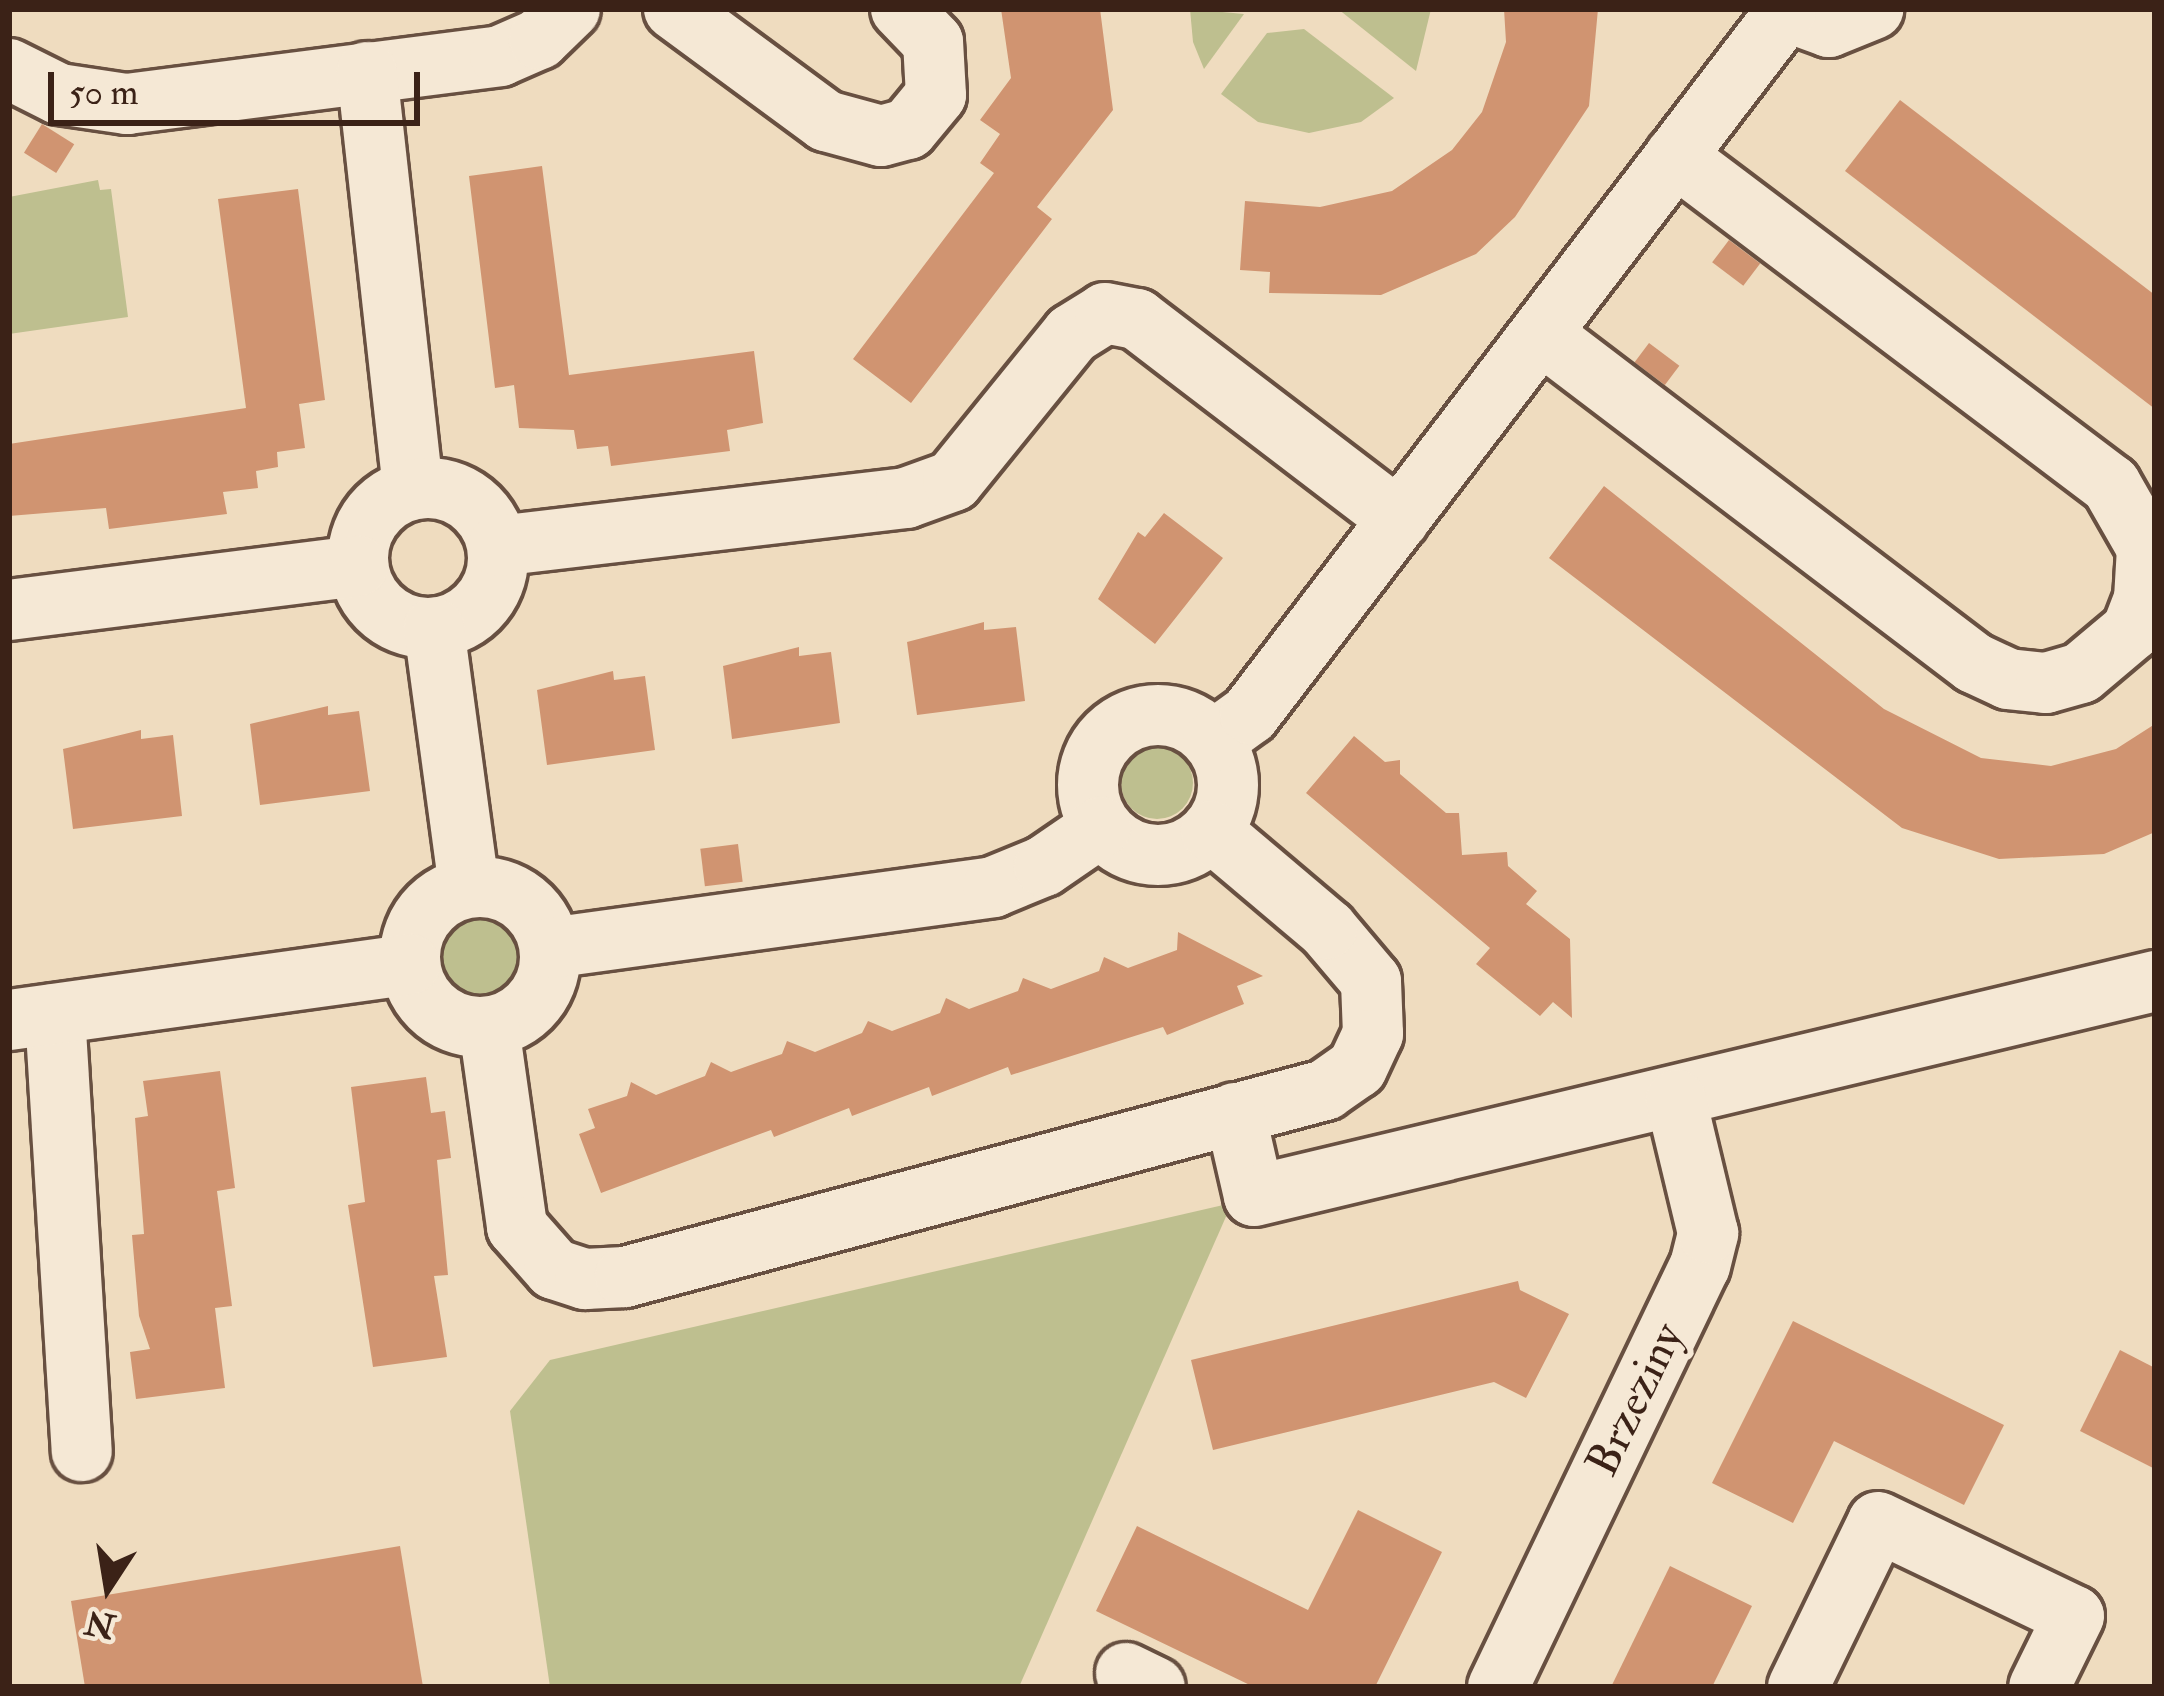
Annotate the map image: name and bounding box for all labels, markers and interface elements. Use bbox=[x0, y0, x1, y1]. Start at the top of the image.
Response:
scale bar bbox=[54, 48, 426, 122]
text: 50 m bbox=[69, 70, 138, 115]
street label: Brzeziny bbox=[1576, 1315, 1696, 1485]
north arrow bbox=[48, 1528, 168, 1648]
text: N bbox=[82, 1601, 119, 1647]

